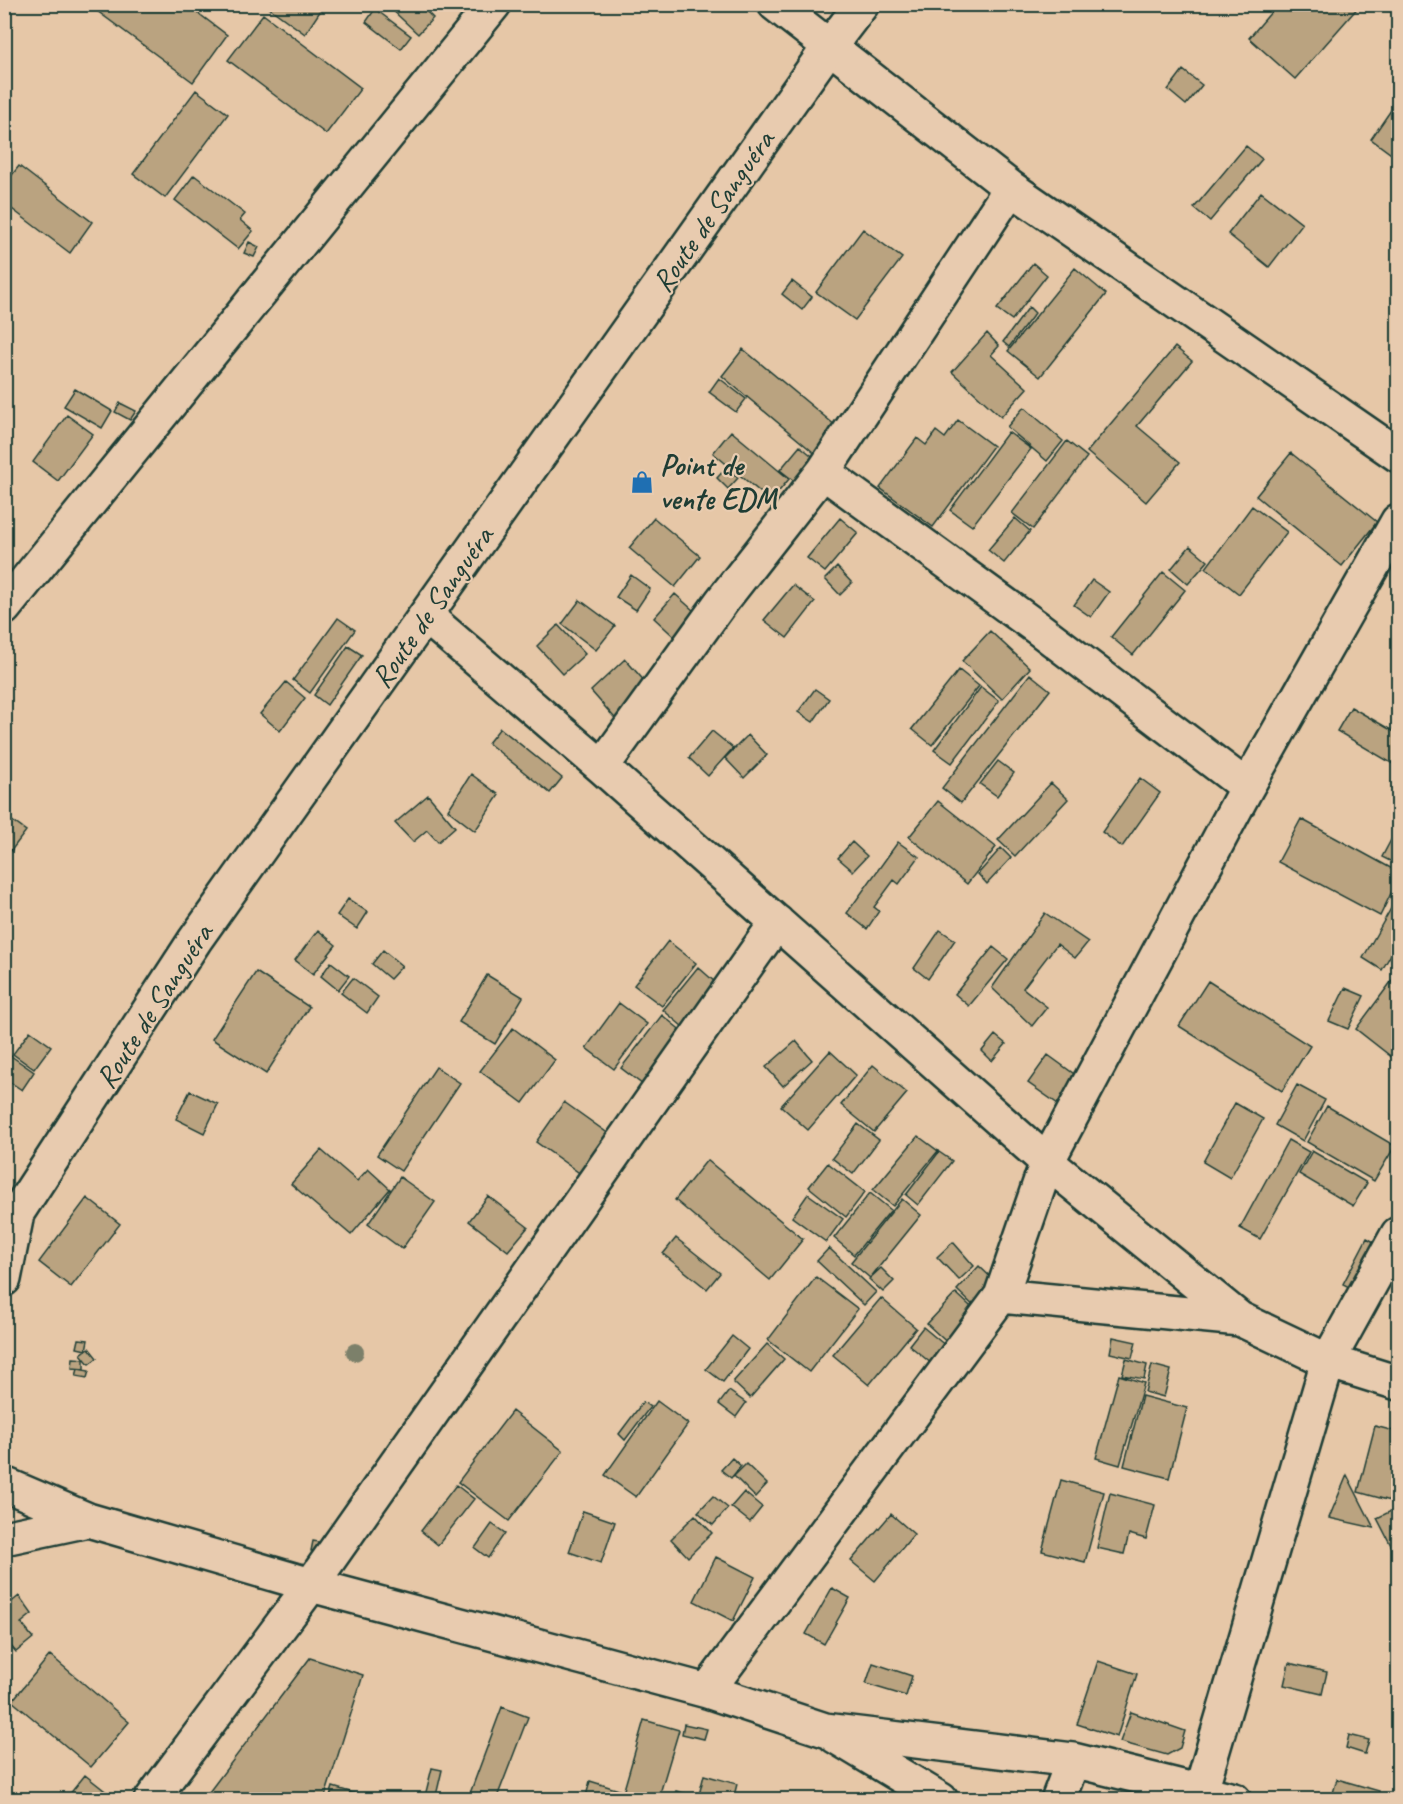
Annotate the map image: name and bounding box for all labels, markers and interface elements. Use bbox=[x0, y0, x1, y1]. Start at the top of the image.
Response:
street label: Route de Sanguéra bbox=[643, 121, 784, 299]
place label: Point de vente EDM bbox=[660, 446, 778, 518]
shop icon: Point de vente EDM bbox=[629, 469, 655, 495]
street label: Route de Sanguéra bbox=[362, 517, 503, 695]
street label: Route de Sanguéra bbox=[87, 915, 222, 1095]

